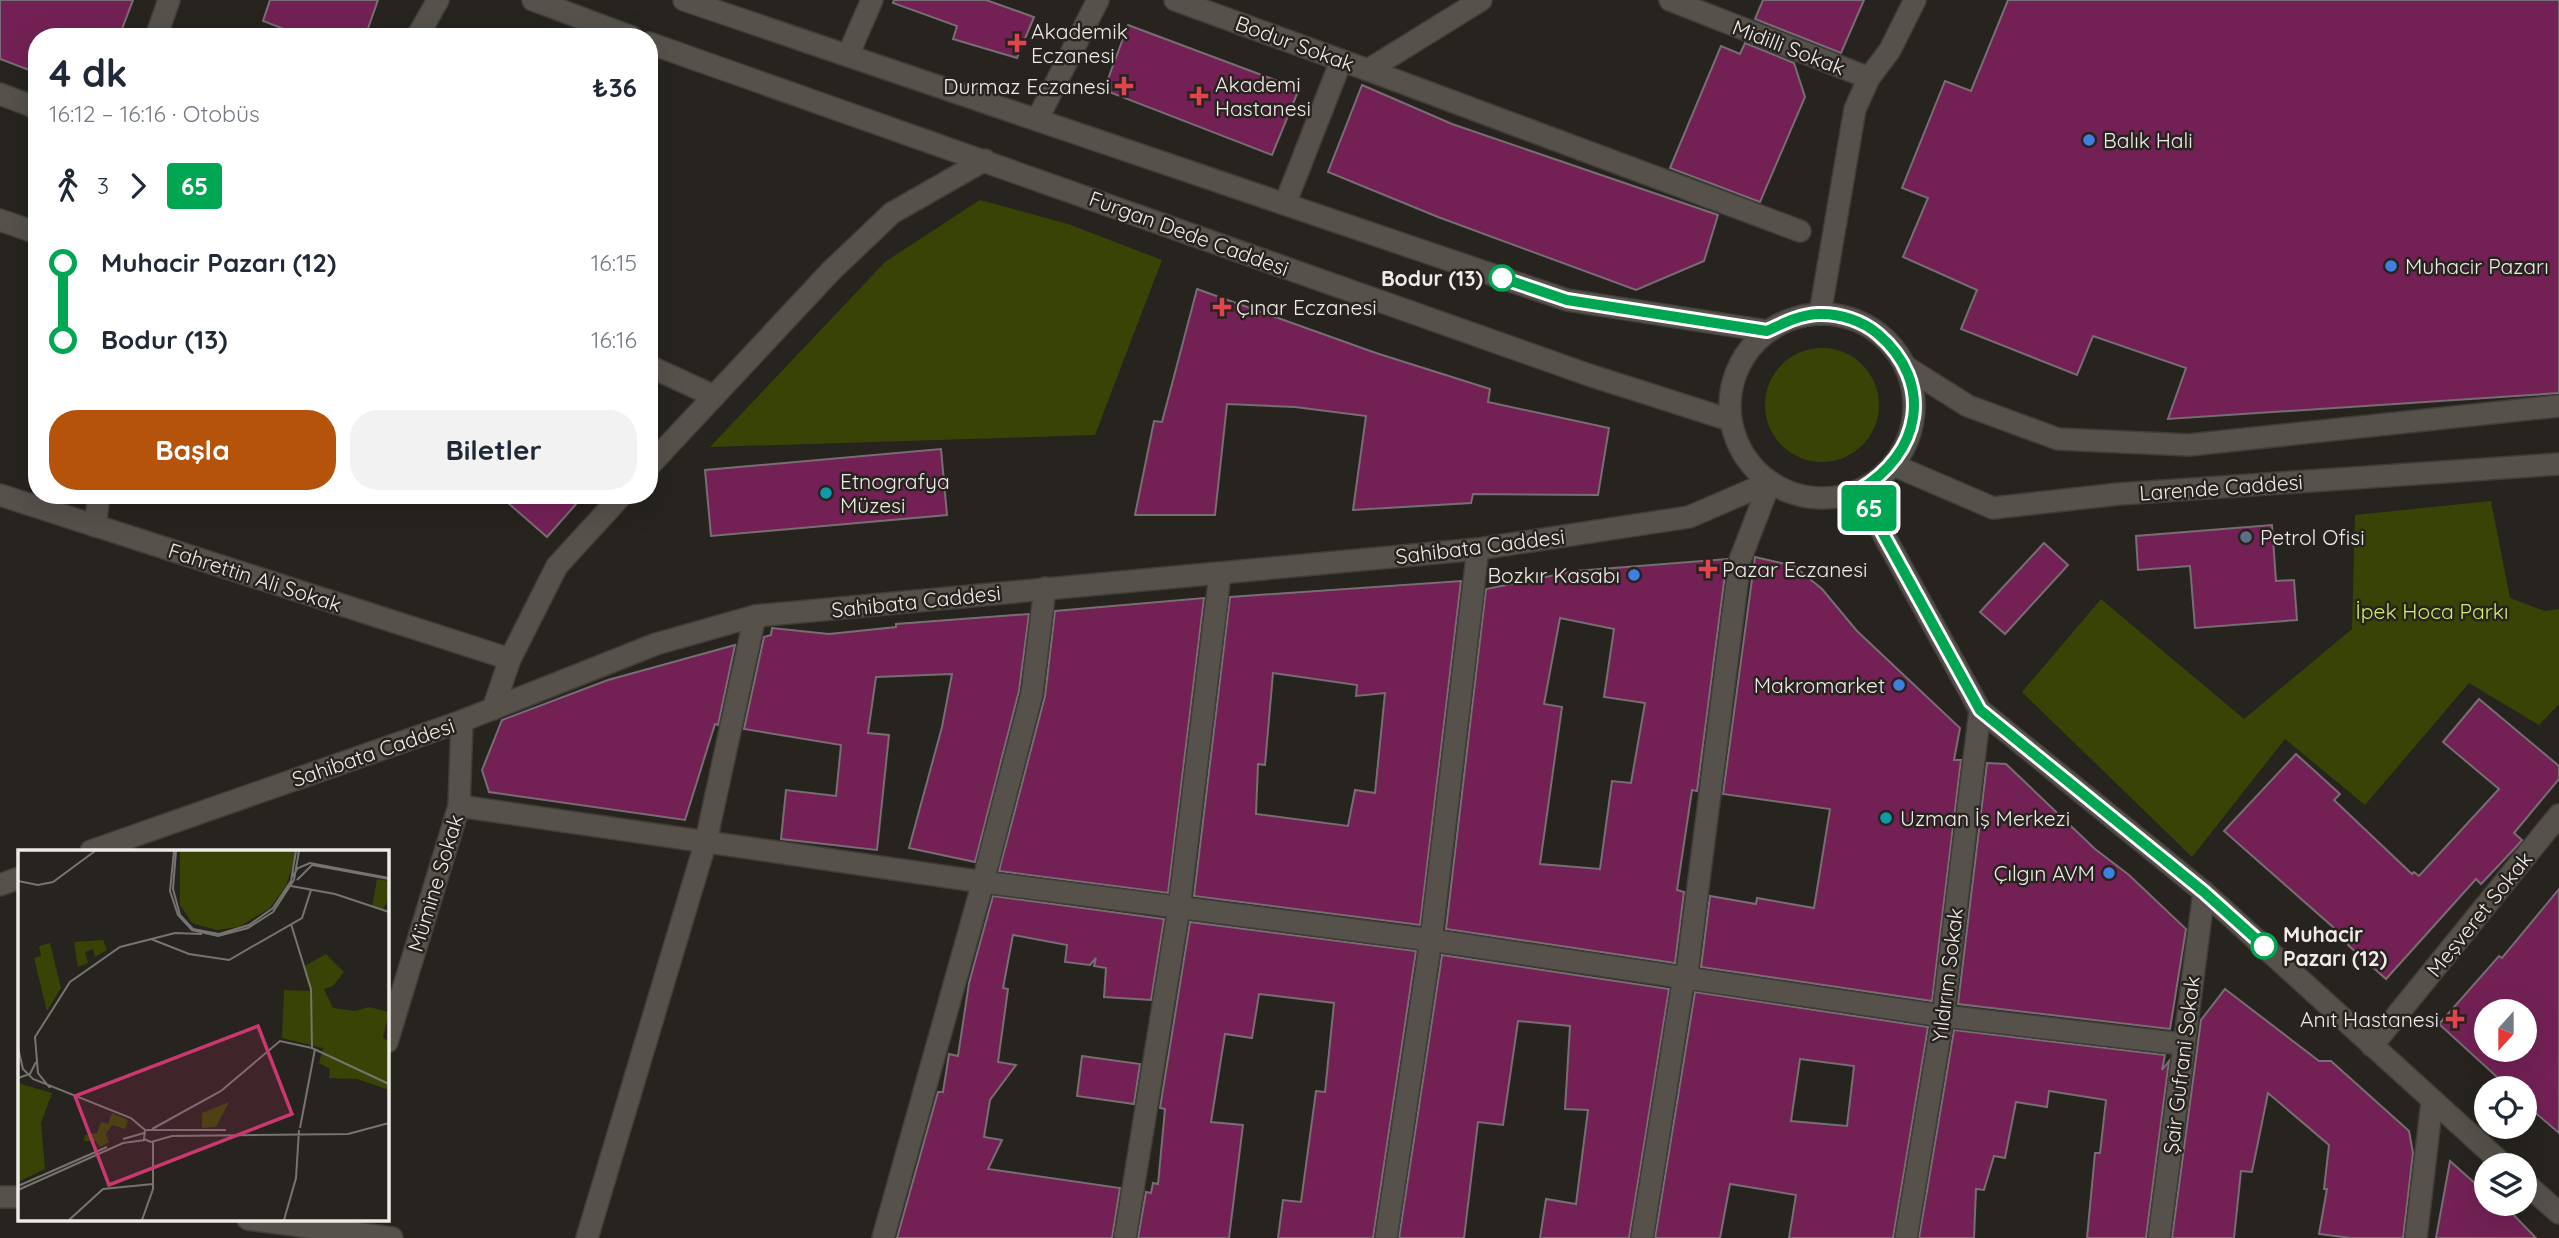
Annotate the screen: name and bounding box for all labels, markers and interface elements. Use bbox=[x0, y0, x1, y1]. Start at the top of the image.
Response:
street label: Bodur Sokak bbox=[1232, 9, 1358, 77]
street label: Midilli Sokak bbox=[1729, 14, 1849, 80]
place label: Akademik Eczanesi bbox=[1031, 18, 1128, 68]
marker: Akademik Eczanesi bbox=[1009, 35, 1025, 51]
text: 4 dk bbox=[49, 49, 127, 97]
text: ₺36 bbox=[592, 71, 637, 104]
place label: Akademi Hastanesi bbox=[1215, 71, 1311, 121]
place label: Durmaz Eczanesi bbox=[943, 73, 1110, 99]
marker: Durmaz Eczanesi bbox=[1116, 78, 1132, 94]
marker: Akademi Hastanesi bbox=[1189, 86, 1209, 106]
text: 16:12 – 16:16 · Otobüs bbox=[49, 99, 260, 128]
place label: Balık Hali bbox=[2103, 127, 2193, 153]
marker: Balık Hali bbox=[2081, 132, 2097, 148]
icon: walk bbox=[49, 167, 87, 205]
icon: forward bbox=[119, 167, 157, 205]
text: 3 bbox=[97, 171, 109, 200]
text: 65 bbox=[181, 171, 208, 201]
street label: Furgan Dede Caddesi bbox=[1086, 185, 1292, 281]
text: Muhacir Pazarı (12) bbox=[101, 246, 336, 279]
text: 16:15 bbox=[591, 248, 637, 277]
place label: Muhacir Pazarı bbox=[2405, 253, 2549, 279]
marker: Muhacir Pazarı bbox=[2383, 258, 2399, 274]
place label: Bodur (13) bbox=[1381, 265, 1483, 291]
marker: Bodur (13) bbox=[1489, 265, 1515, 291]
place label: Çınar Eczanesi bbox=[1236, 294, 1377, 320]
marker: Çınar Eczanesi bbox=[1214, 299, 1230, 315]
text: Bodur (13) bbox=[101, 323, 227, 356]
text: 16:16 bbox=[591, 325, 637, 354]
button: Başla bbox=[49, 410, 336, 490]
button: Biletler bbox=[350, 410, 637, 490]
place label: Etnografya Müzesi bbox=[840, 468, 950, 518]
street label: Larende Caddesi bbox=[2138, 468, 2304, 506]
marker: Etnografya Müzesi bbox=[818, 485, 834, 501]
line badge: 65 bbox=[1838, 485, 1900, 531]
text: 65 bbox=[1855, 493, 1883, 523]
street label: Sahibata Caddesi bbox=[1394, 523, 1566, 569]
place label: Petrol Ofisi bbox=[2260, 524, 2365, 550]
marker: Petrol Ofisi bbox=[2238, 529, 2254, 545]
street label: Fahrettin Ali Sokak bbox=[165, 537, 345, 617]
place label: Pazar Eczanesi bbox=[1722, 556, 1868, 582]
marker: Pazar Eczanesi bbox=[1700, 561, 1716, 577]
place label: Bozkır Kasabı bbox=[1487, 562, 1620, 588]
marker: Bozkır Kasabı bbox=[1626, 567, 1642, 583]
street label: Sahibata Caddesi bbox=[830, 579, 1002, 623]
park label: İpek Hoca Parkı bbox=[2356, 598, 2508, 624]
place label: Makromarket bbox=[1754, 672, 1885, 698]
marker: Makromarket bbox=[1891, 677, 1907, 693]
street label: Sahibata Caddesi bbox=[288, 712, 458, 792]
place label: Uzman İş Merkezi bbox=[1900, 805, 2070, 831]
marker: Uzman İş Merkezi bbox=[1878, 810, 1894, 826]
street label: Mümine Sokak bbox=[402, 811, 468, 955]
street label: Meşveret Sokak bbox=[2420, 846, 2538, 982]
inset map bbox=[18, 850, 388, 1220]
place label: Çılgın AVM bbox=[1994, 860, 2095, 886]
marker: Çılgın AVM bbox=[2101, 865, 2117, 881]
street label: Yıldırım Sokak bbox=[1926, 906, 1968, 1044]
place label: Muhacir Pazarı (12) bbox=[2283, 921, 2387, 971]
marker: Muhacir Pazarı (12) bbox=[2251, 933, 2277, 959]
street label: Şair Gufrani Sokak bbox=[2157, 974, 2205, 1156]
north arrow bbox=[2474, 999, 2538, 1062]
map controls bbox=[2474, 999, 2537, 1216]
place label: Anıt Hastanesi bbox=[2300, 1006, 2439, 1032]
marker: Anıt Hastanesi bbox=[2445, 1009, 2465, 1029]
button: locate bbox=[2474, 1076, 2537, 1139]
button: layers bbox=[2474, 1153, 2537, 1216]

